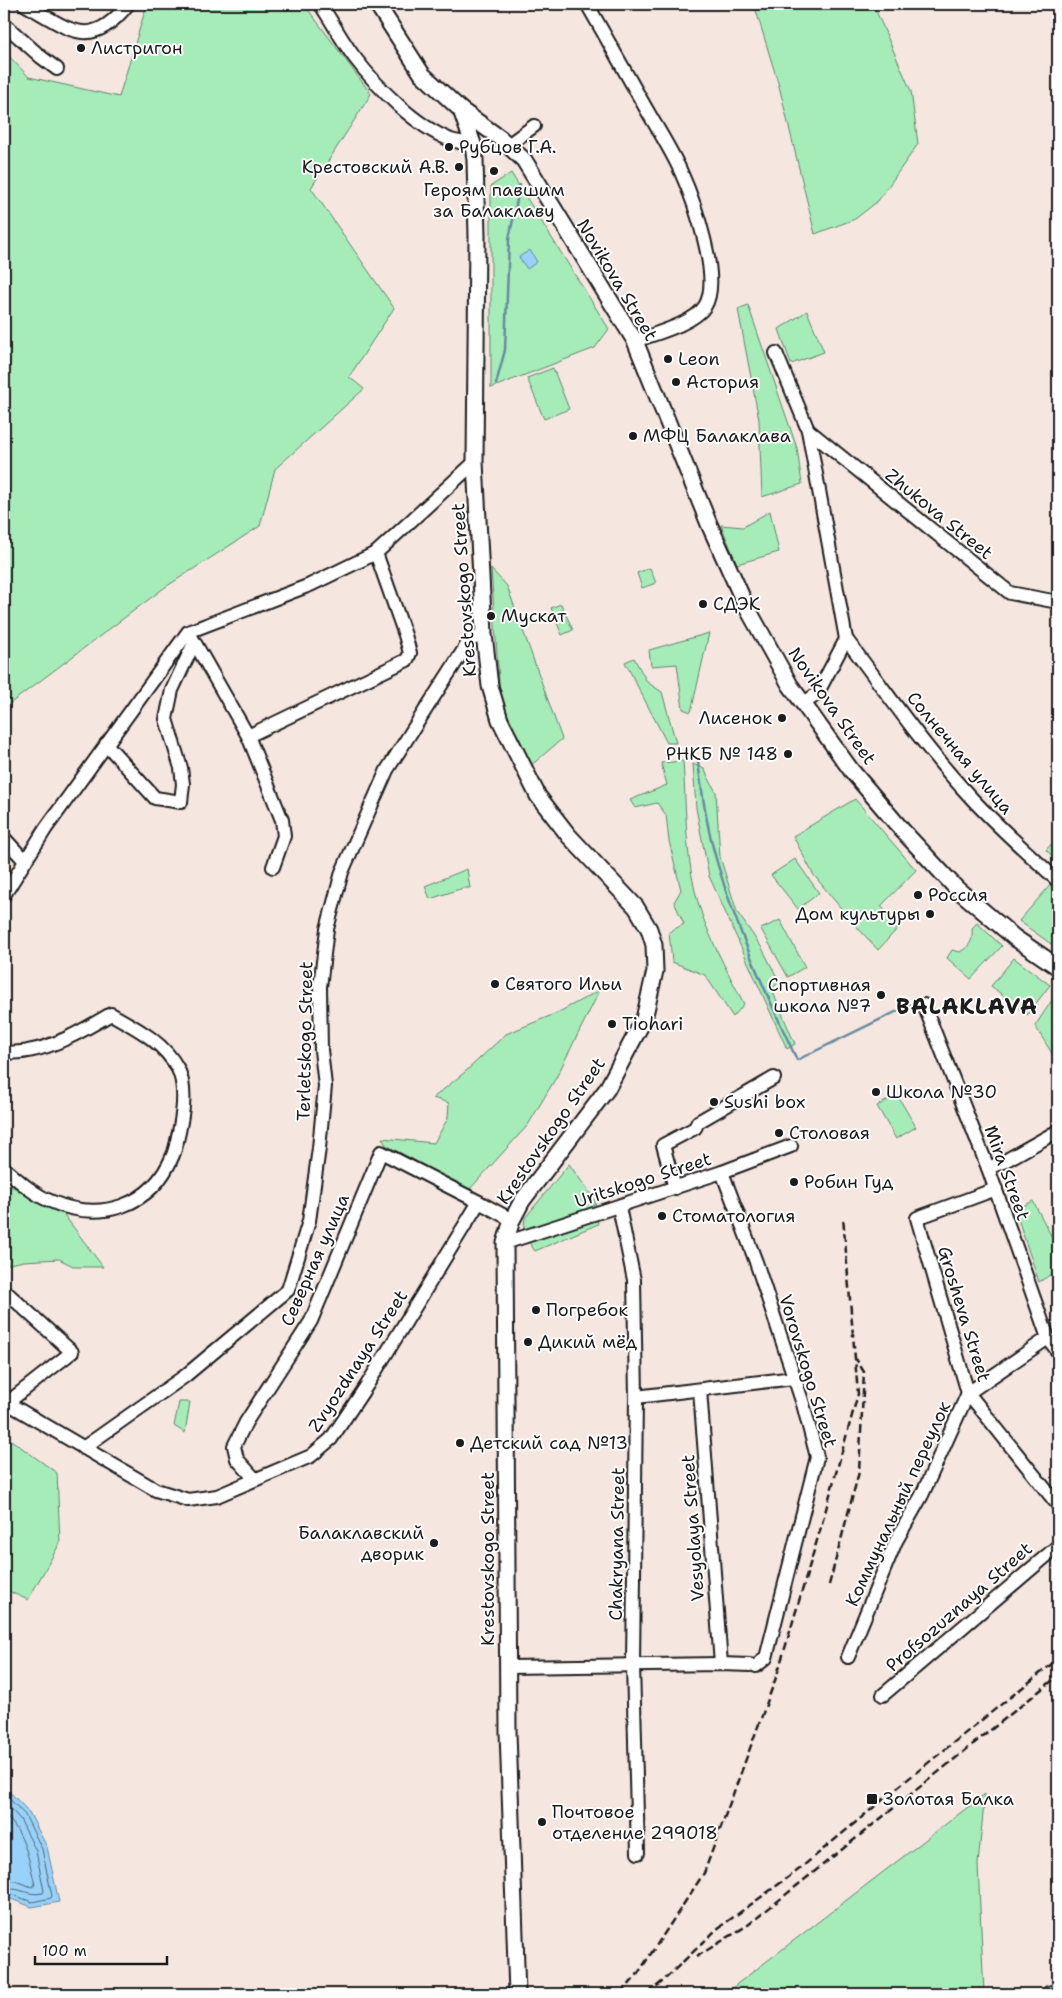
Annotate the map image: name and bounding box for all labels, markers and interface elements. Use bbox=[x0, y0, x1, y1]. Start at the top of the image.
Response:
place label: Листригон bbox=[91, 36, 183, 60]
marker: Листригон bbox=[75, 42, 87, 54]
place label: Рубцов Г.А. bbox=[459, 135, 556, 159]
marker: Рубцов Г.А. bbox=[443, 141, 455, 153]
place label: Крестовский А.В. bbox=[302, 155, 449, 179]
marker: Крестовский А.В. bbox=[453, 161, 465, 173]
marker: Героям павшим за Балаклаву bbox=[488, 165, 500, 177]
place label: Героям павшим за Балаклаву bbox=[424, 178, 564, 223]
street label: Novikova Street bbox=[571, 215, 663, 346]
place label: Leon bbox=[678, 347, 719, 371]
marker: Leon bbox=[662, 353, 674, 365]
place label: Астория bbox=[686, 370, 759, 394]
marker: Астория bbox=[670, 376, 682, 388]
place label: МФЦ Балаклава bbox=[643, 424, 791, 448]
marker: МФЦ Балаклава bbox=[627, 430, 639, 442]
street label: Zhukova Street bbox=[880, 463, 998, 565]
street label: Krestovskogo Street bbox=[446, 502, 482, 678]
place label: СДЭК bbox=[713, 592, 761, 616]
marker: СДЭК bbox=[697, 598, 709, 610]
place label: Мускат bbox=[501, 604, 567, 628]
marker: Мускат bbox=[485, 610, 497, 622]
street label: Novikova Street bbox=[783, 642, 882, 770]
street label: Солнечная улица bbox=[901, 687, 1019, 819]
place label: Лисенок bbox=[699, 706, 772, 730]
marker: Лисенок bbox=[776, 712, 788, 724]
place label: РНКБ № 148 bbox=[666, 742, 778, 766]
marker: РНКБ № 148 bbox=[782, 748, 794, 760]
place label: Россия bbox=[928, 883, 988, 907]
marker: Россия bbox=[912, 889, 924, 901]
place label: Дом культуры bbox=[795, 902, 920, 926]
marker: Дом культуры bbox=[924, 908, 936, 920]
street label: Terletskogo Street bbox=[292, 961, 318, 1121]
place label: Святого Ильи bbox=[505, 972, 622, 996]
place label: Спортивная школа №7 bbox=[768, 973, 871, 1018]
marker: Святого Ильи bbox=[489, 978, 501, 990]
marker: Спортивная школа №7 bbox=[875, 989, 887, 1001]
district label: BALAKLAVA bbox=[896, 992, 1038, 1021]
place label: Tiohari bbox=[622, 1012, 683, 1036]
marker: Tiohari bbox=[606, 1018, 618, 1030]
street label: Krestovskogo Street bbox=[491, 1053, 611, 1209]
place label: Школа №30 bbox=[886, 1080, 997, 1104]
marker: Школа №30 bbox=[870, 1086, 882, 1098]
place label: Sushi box bbox=[724, 1090, 805, 1114]
marker: Sushi box bbox=[708, 1096, 720, 1108]
place label: Столовая bbox=[789, 1121, 870, 1145]
street label: Mira Street bbox=[979, 1122, 1035, 1224]
marker: Столовая bbox=[773, 1127, 785, 1139]
street label: Uritskogo Street bbox=[572, 1147, 715, 1213]
place label: Робин Гуд bbox=[804, 1170, 894, 1194]
marker: Робин Гуд bbox=[788, 1176, 800, 1188]
street label: Северная улица bbox=[275, 1190, 355, 1330]
place label: Стоматология bbox=[672, 1204, 795, 1228]
marker: Стоматология bbox=[656, 1210, 668, 1222]
street label: Grosheva Street bbox=[932, 1243, 996, 1385]
street label: Zvyozdnaya Street bbox=[303, 1285, 413, 1437]
street label: Vorovskogo Street bbox=[773, 1291, 843, 1451]
place label: Погребок bbox=[546, 1298, 629, 1322]
marker: Погребок bbox=[530, 1304, 542, 1316]
place label: Дикий мёд bbox=[538, 1330, 638, 1354]
marker: Дикий мёд bbox=[522, 1336, 534, 1348]
street label: Коммунальный переулок bbox=[840, 1397, 956, 1610]
place label: Детский сад №13 bbox=[470, 1431, 628, 1455]
marker: Детский сад №13 bbox=[454, 1437, 466, 1449]
street label: Vesyolaya Street bbox=[676, 1454, 710, 1602]
street label: Chakryana Street bbox=[604, 1467, 630, 1621]
street label: Krestovskogo Street bbox=[476, 1472, 500, 1646]
place label: Балаклавский дворик bbox=[298, 1521, 424, 1566]
marker: Балаклавский дворик bbox=[428, 1537, 440, 1549]
street label: Profsozuznaya Street bbox=[881, 1537, 1037, 1677]
place label: Золотая Балка bbox=[883, 1787, 1014, 1811]
marker: Золотая Балка bbox=[865, 1792, 879, 1806]
place label: Почтовое отделение 299018 bbox=[552, 1800, 718, 1845]
marker: Почтовое отделение 299018 bbox=[536, 1816, 548, 1828]
scale bar bbox=[35, 1933, 168, 1965]
text: 100 m bbox=[42, 1941, 87, 1961]

